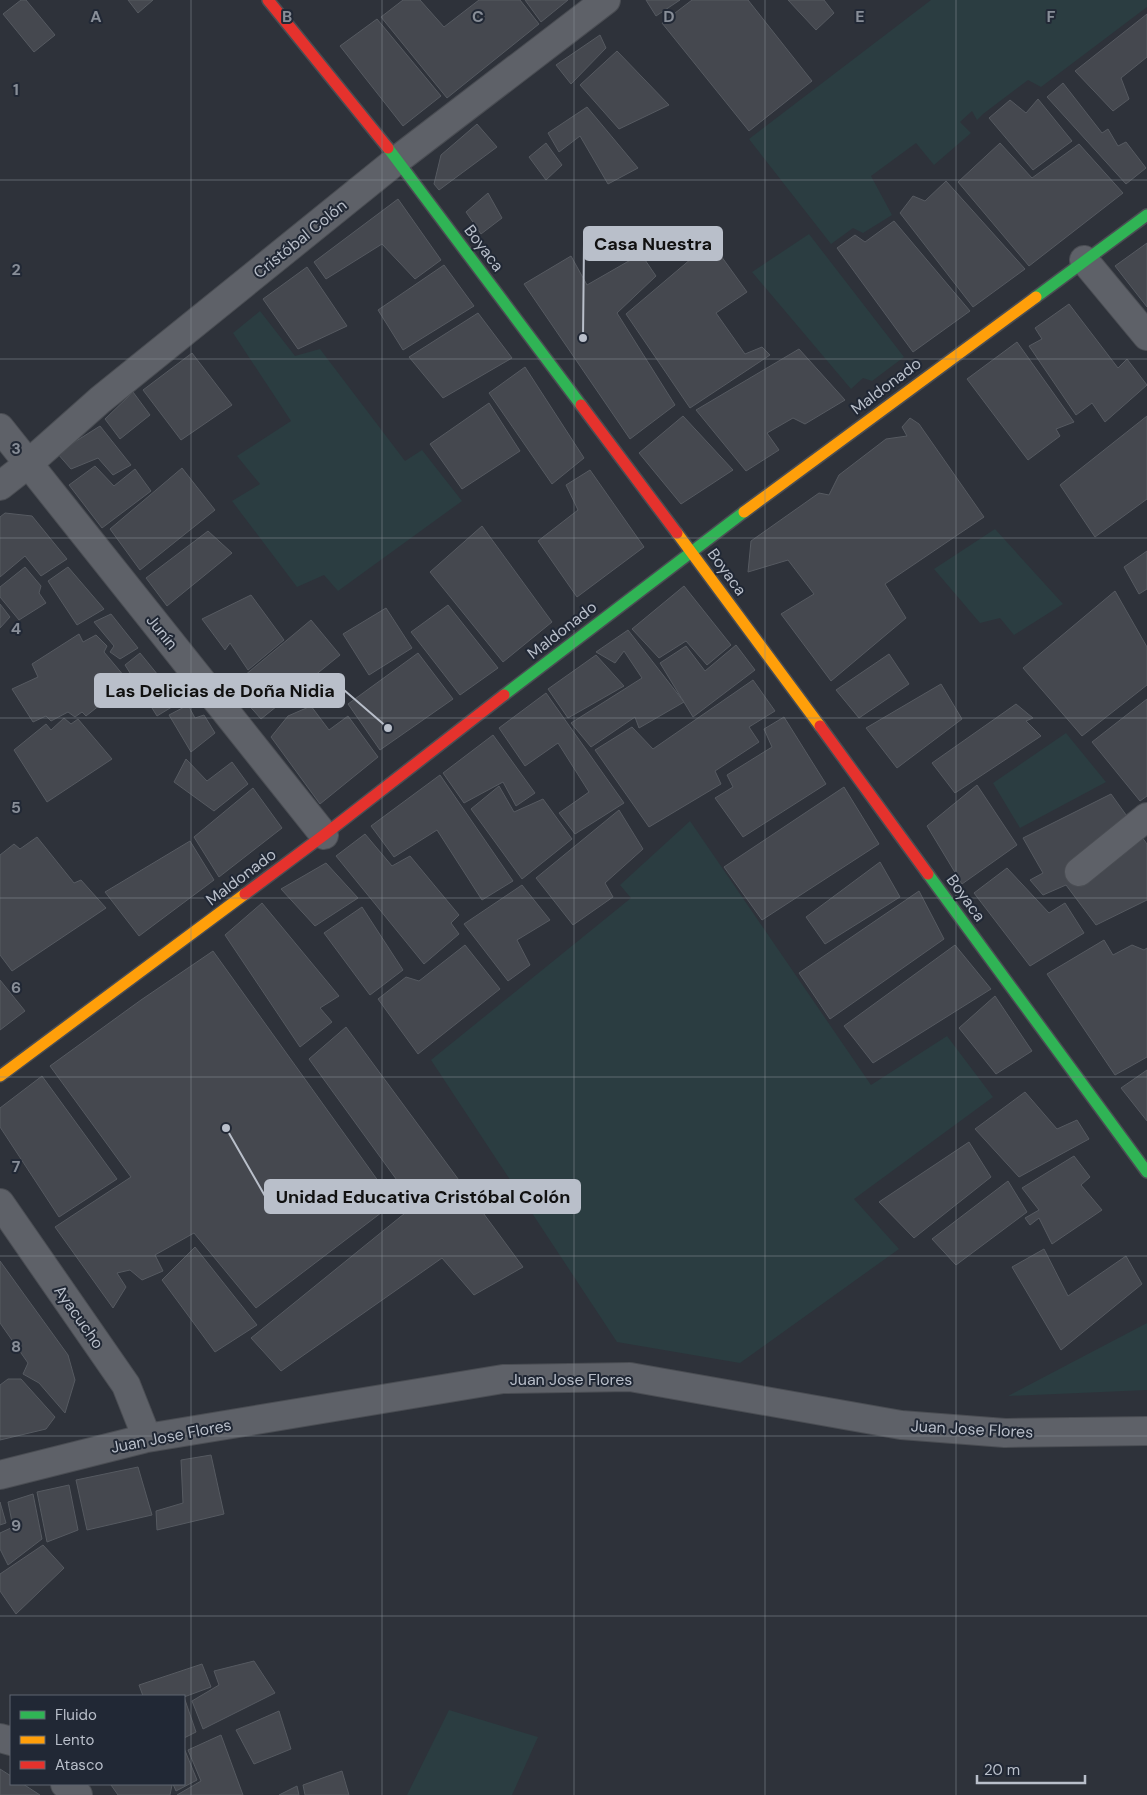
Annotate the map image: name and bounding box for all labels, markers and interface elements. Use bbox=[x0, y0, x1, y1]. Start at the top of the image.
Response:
text: A bbox=[90, 6, 102, 27]
text: B bbox=[282, 6, 292, 27]
text: C bbox=[472, 6, 484, 27]
text: D bbox=[663, 6, 675, 27]
text: E bbox=[855, 6, 865, 27]
text: F bbox=[1047, 6, 1056, 27]
text: 1 bbox=[13, 79, 19, 100]
street label: Cristóbal Colón bbox=[249, 195, 351, 283]
street label: Boyaca bbox=[460, 220, 508, 276]
callout: Casa Nuestra bbox=[584, 227, 722, 260]
text: Casa Nuestra bbox=[594, 232, 712, 256]
text: 2 bbox=[11, 259, 21, 280]
street label: Maldonado bbox=[847, 353, 925, 419]
text: 3 bbox=[11, 438, 21, 459]
street label: Boyaca bbox=[703, 544, 751, 600]
street label: Maldonado bbox=[523, 596, 601, 664]
street label: Junín bbox=[142, 610, 182, 654]
text: 4 bbox=[11, 618, 21, 639]
callout: Las Delicias de Doña Nidia bbox=[95, 674, 344, 707]
text: Las Delicias de Doña Nidia bbox=[105, 679, 335, 703]
text: 5 bbox=[11, 797, 21, 818]
street label: Maldonado bbox=[202, 844, 280, 910]
street label: Boyaca bbox=[942, 870, 990, 926]
text: 6 bbox=[11, 977, 21, 998]
text: 7 bbox=[12, 1156, 21, 1177]
callout: Unidad Educativa Cristóbal Colón bbox=[265, 1180, 580, 1213]
text: Unidad Educativa Cristóbal Colón bbox=[276, 1185, 570, 1209]
street label: Ayacucho bbox=[49, 1281, 109, 1353]
text: 8 bbox=[11, 1336, 21, 1357]
street label: Juan Jose Flores bbox=[510, 1369, 632, 1390]
street label: Juan Jose Flores bbox=[109, 1414, 233, 1458]
street label: Juan Jose Flores bbox=[910, 1415, 1034, 1443]
text: 9 bbox=[11, 1515, 21, 1536]
legend bbox=[10, 1695, 185, 1785]
text: Fluido bbox=[55, 1705, 97, 1725]
text: Lento bbox=[55, 1730, 94, 1750]
scale bar bbox=[977, 1752, 1084, 1784]
text: Atasco bbox=[55, 1755, 103, 1775]
text: 20 m bbox=[984, 1760, 1020, 1780]

